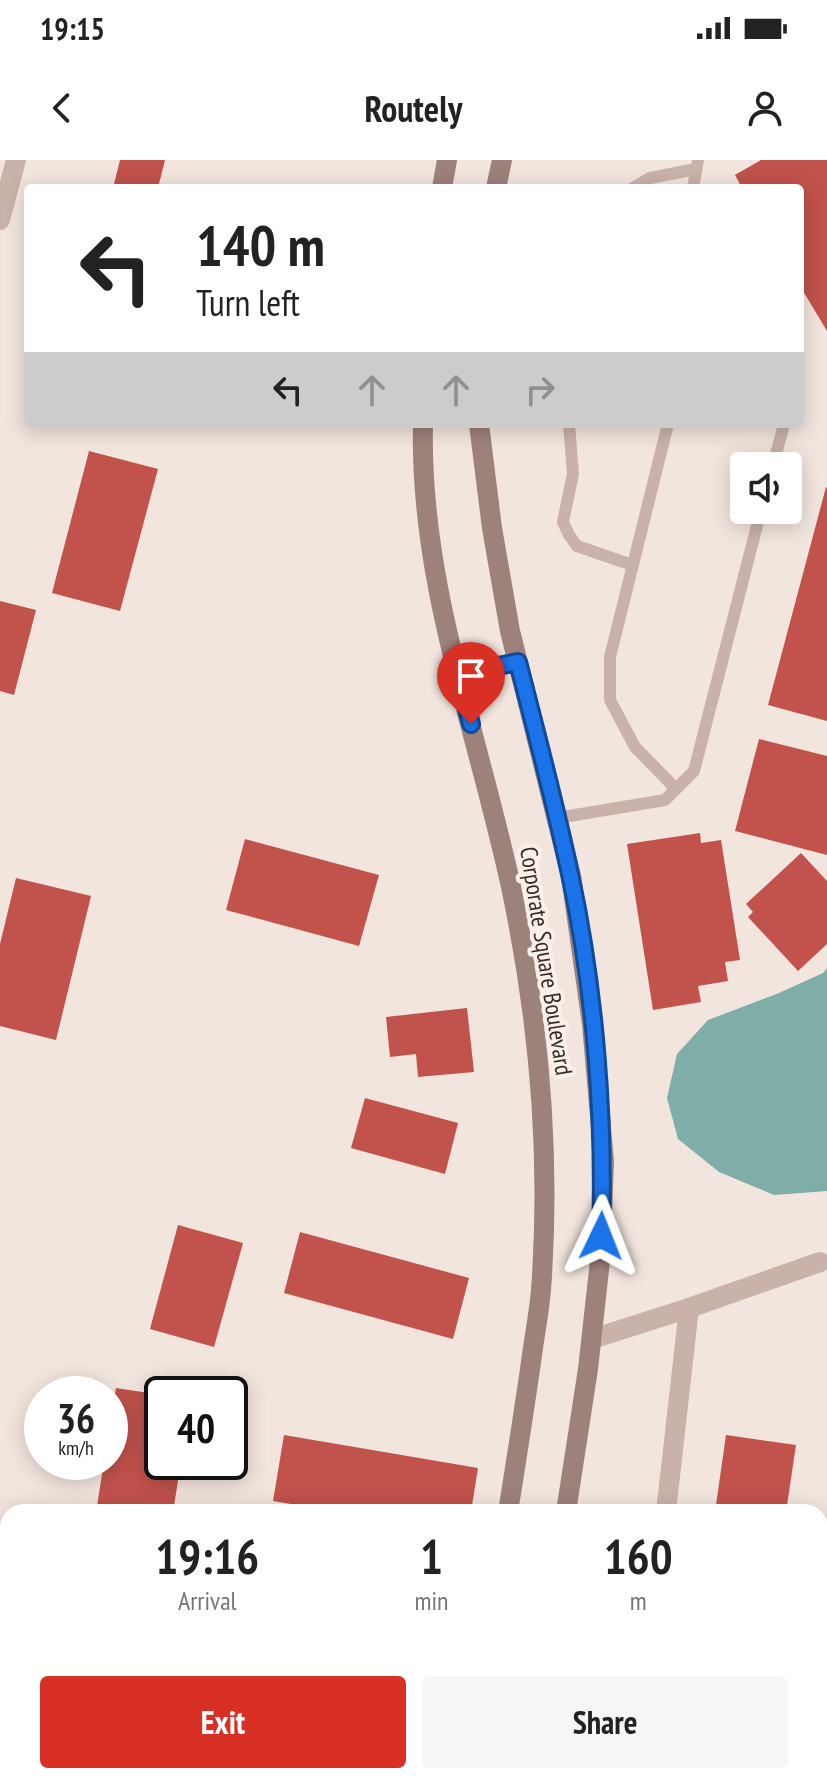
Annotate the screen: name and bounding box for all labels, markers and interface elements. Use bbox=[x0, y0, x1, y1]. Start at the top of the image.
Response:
text: 19:15 bbox=[40, 9, 105, 48]
text: Routely bbox=[365, 85, 462, 132]
icon: back bbox=[40, 86, 84, 130]
icon: person bbox=[743, 86, 787, 130]
text: 140 m bbox=[196, 209, 325, 281]
icon: left bbox=[64, 216, 168, 320]
text: Turn left bbox=[196, 279, 300, 326]
icon: left bbox=[266, 368, 310, 412]
icon: ahead bbox=[350, 368, 394, 412]
icon: ahead bbox=[434, 368, 478, 412]
icon: right bbox=[518, 368, 562, 412]
map controls bbox=[730, 452, 802, 524]
button: sound bbox=[730, 452, 802, 524]
pin bbox=[437, 642, 505, 724]
icon: arrive bbox=[449, 654, 493, 698]
street label: Corporate Square Boulevard bbox=[513, 844, 580, 1077]
position arrow bbox=[559, 1194, 643, 1278]
speed limit sign: 40 bbox=[144, 1376, 248, 1480]
text: 36 bbox=[57, 1392, 95, 1444]
text: km/h bbox=[58, 1435, 94, 1461]
text: 19:16 bbox=[155, 1525, 259, 1587]
text: 1 bbox=[420, 1525, 443, 1587]
text: 160 bbox=[604, 1525, 673, 1587]
text: Arrival bbox=[178, 1584, 237, 1617]
text: min bbox=[414, 1584, 448, 1617]
text: m bbox=[630, 1584, 647, 1617]
button: Exit bbox=[40, 1676, 406, 1768]
button: Share bbox=[422, 1676, 788, 1768]

